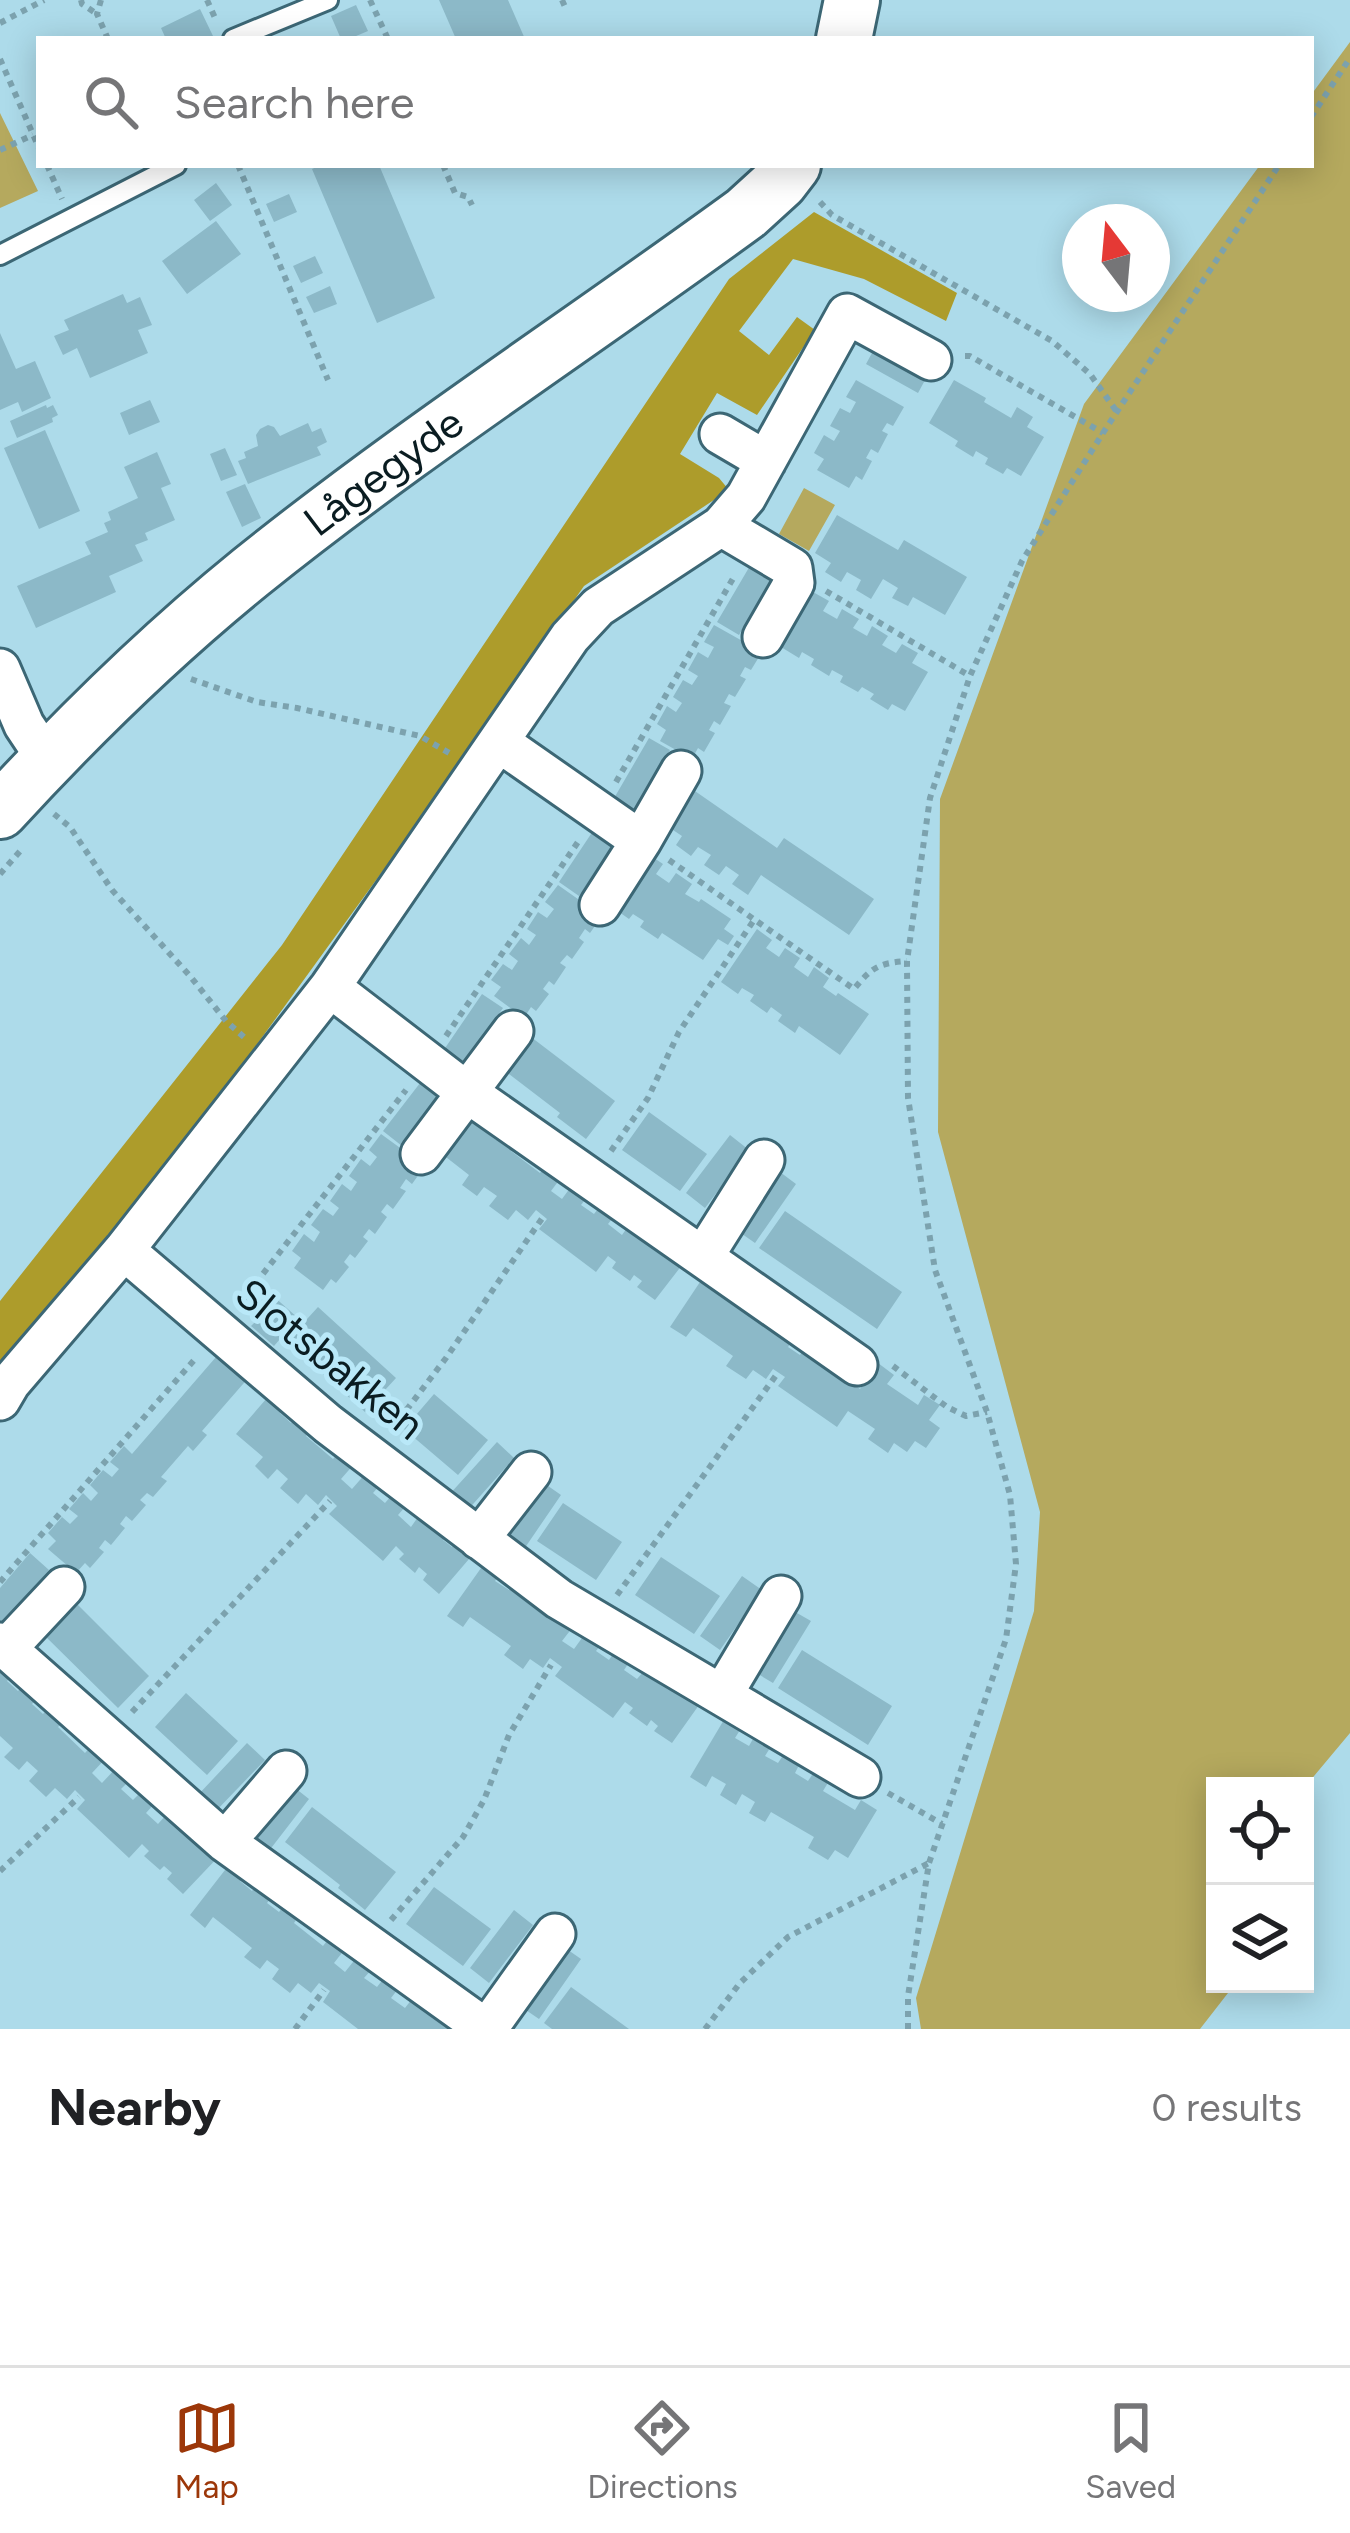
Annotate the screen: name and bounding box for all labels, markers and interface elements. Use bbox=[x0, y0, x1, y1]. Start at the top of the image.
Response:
search box bbox=[36, 36, 1314, 168]
icon: search bbox=[78, 69, 144, 135]
text: Search here bbox=[174, 75, 414, 129]
north arrow bbox=[1062, 204, 1170, 312]
street label: Lågegyde bbox=[294, 396, 473, 547]
street label: Slotsbakken bbox=[226, 1268, 434, 1450]
map controls bbox=[1206, 1777, 1314, 1993]
button: locate bbox=[1206, 1777, 1314, 1885]
button: layers bbox=[1206, 1885, 1314, 1993]
text: Nearby bbox=[48, 2077, 221, 2138]
text: 0 results bbox=[1151, 2084, 1302, 2131]
tab: Map bbox=[174, 2395, 240, 2506]
tab: Directions bbox=[587, 2395, 738, 2506]
tab: Saved bbox=[1085, 2395, 1176, 2506]

